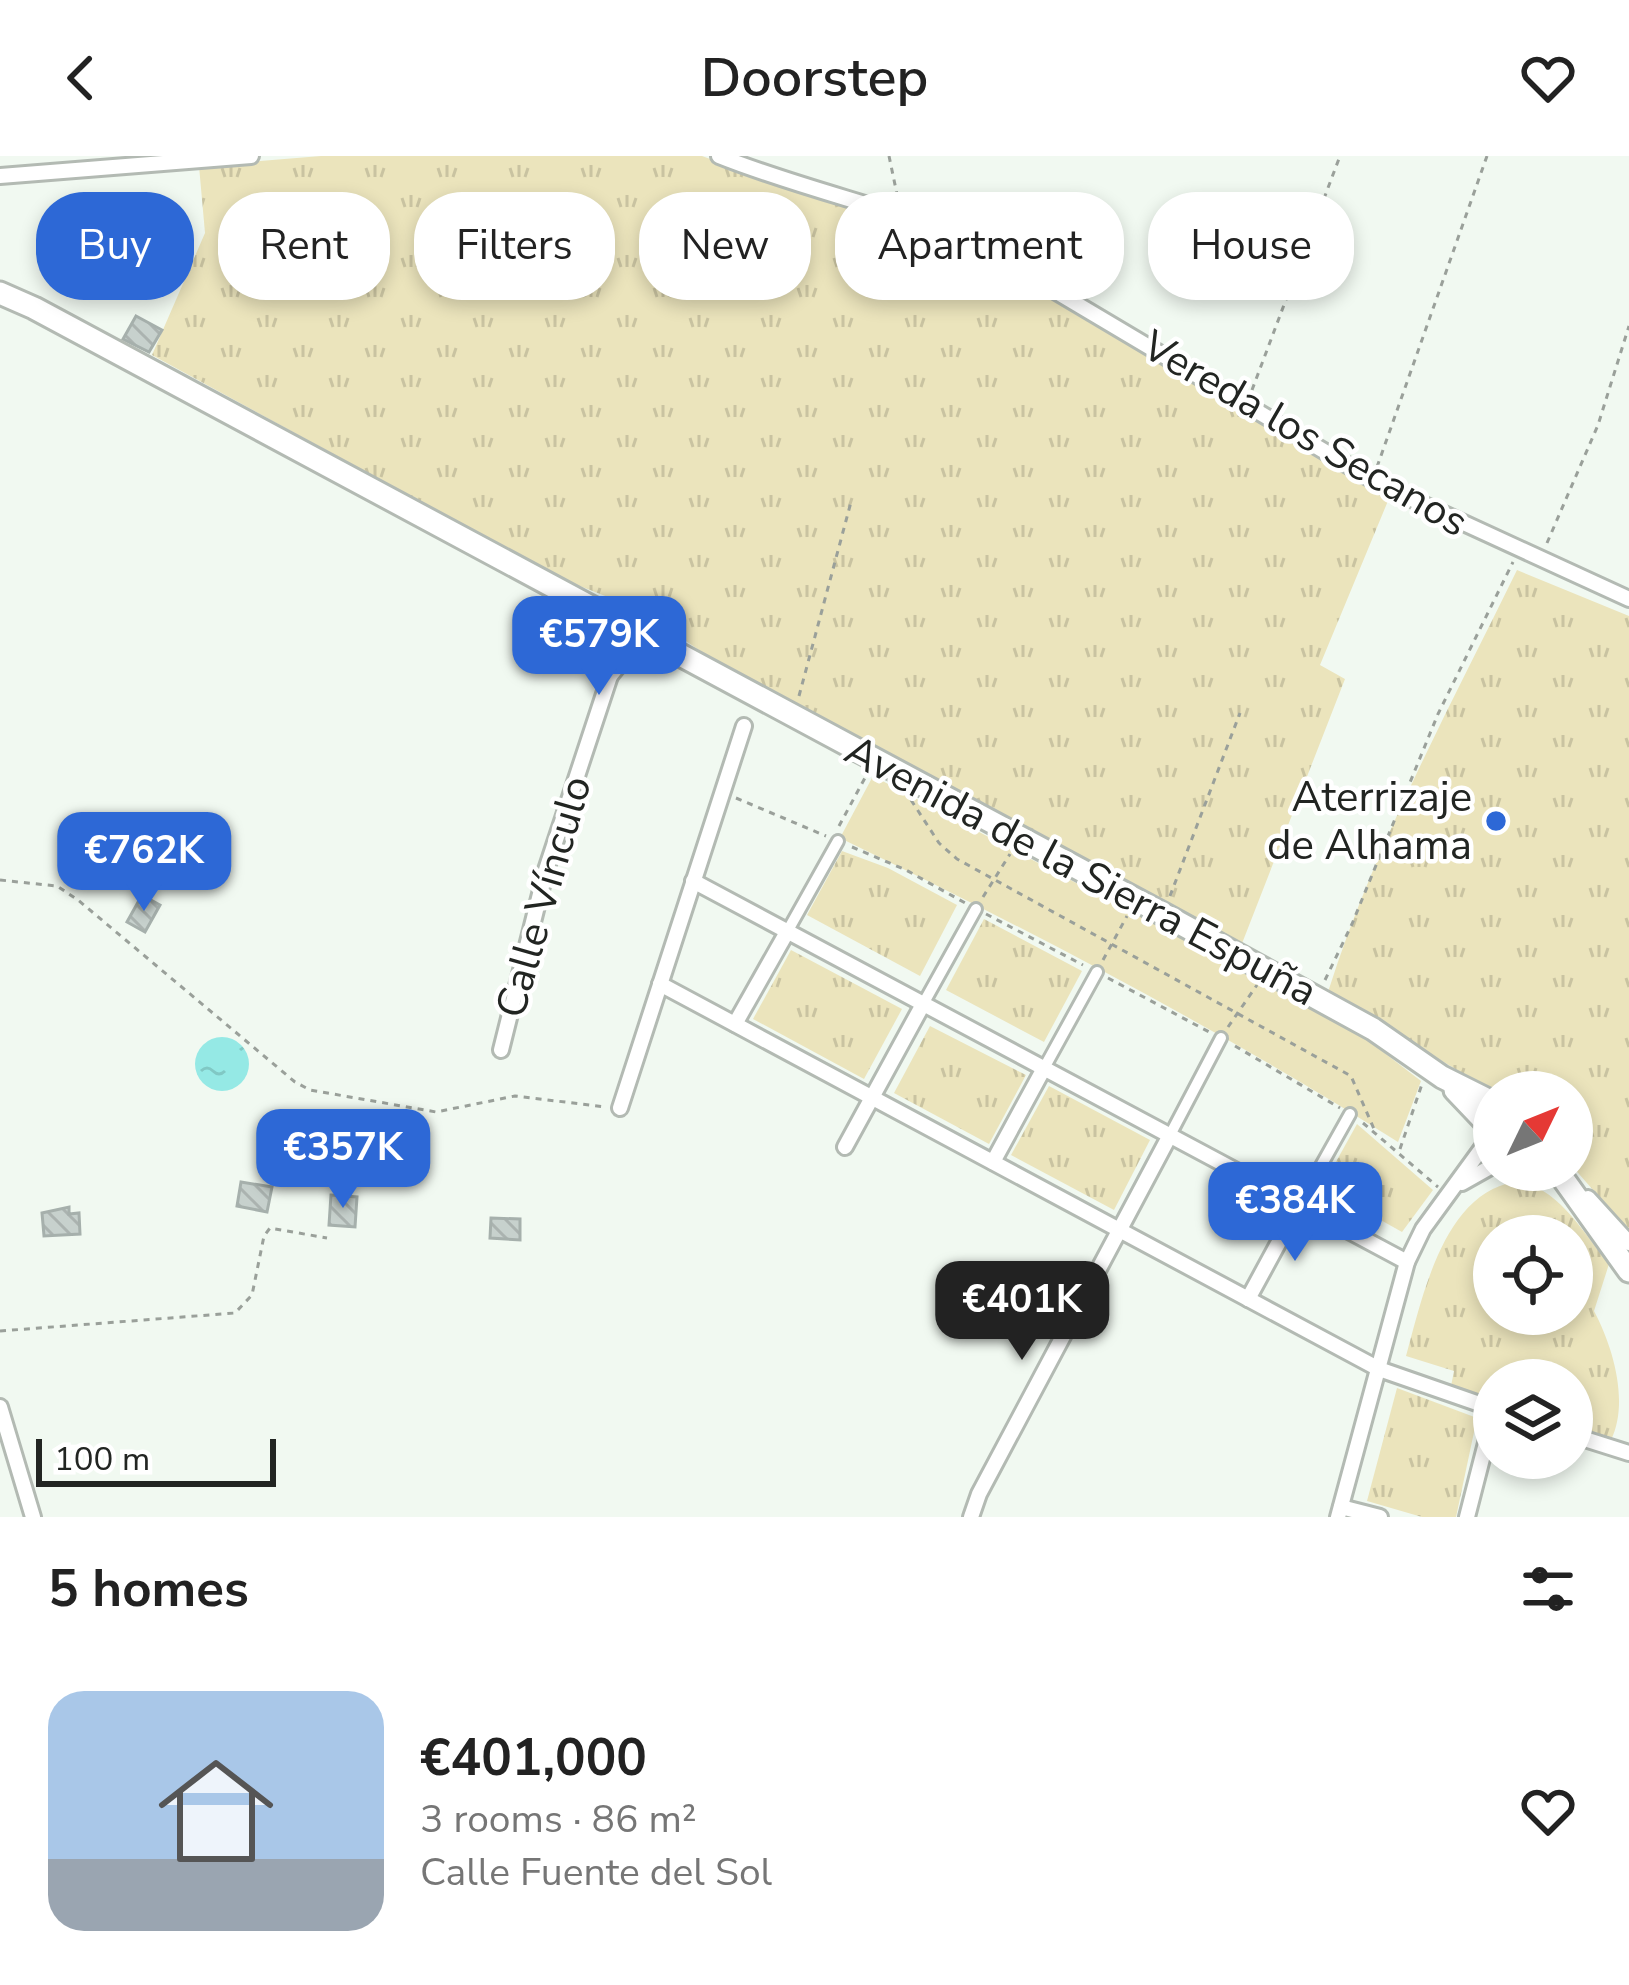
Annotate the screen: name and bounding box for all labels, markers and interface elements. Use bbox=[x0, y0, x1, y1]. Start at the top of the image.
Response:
text: Doorstep bbox=[701, 41, 928, 115]
icon: back bbox=[48, 45, 114, 111]
icon: heart bbox=[1515, 45, 1581, 111]
chip: Buy bbox=[36, 192, 194, 300]
chip: Rent bbox=[218, 192, 390, 300]
chip: Filters bbox=[414, 192, 615, 300]
chip: New bbox=[639, 192, 811, 300]
chip: Apartment bbox=[835, 192, 1124, 300]
chip: House bbox=[1148, 192, 1354, 300]
street label: Vereda los Secanos bbox=[1131, 317, 1478, 550]
pin: €579K bbox=[515, 596, 683, 698]
text: €579K bbox=[539, 608, 659, 661]
street label: Avenida de la Sierra Espuña bbox=[835, 722, 1327, 1020]
place label: Aterrizaje de Alhama bbox=[1267, 769, 1472, 874]
street label: Calle Vínculo bbox=[482, 770, 606, 1024]
marker: Aterrizaje de Alhama bbox=[1483, 808, 1509, 834]
pin: €762K bbox=[60, 812, 228, 914]
text: €762K bbox=[84, 824, 204, 877]
north arrow bbox=[1473, 1071, 1593, 1191]
map controls bbox=[1473, 1071, 1593, 1479]
pin: €357K bbox=[259, 1109, 427, 1211]
text: €357K bbox=[283, 1121, 403, 1174]
pin: €384K bbox=[1211, 1162, 1379, 1264]
text: €384K bbox=[1235, 1174, 1355, 1227]
button: locate bbox=[1473, 1215, 1593, 1335]
pin: €401K bbox=[938, 1261, 1106, 1363]
text: €401K bbox=[962, 1273, 1082, 1326]
button: layers bbox=[1473, 1359, 1593, 1479]
scale bar bbox=[36, 1433, 276, 1486]
text: 100 m bbox=[54, 1437, 150, 1482]
text: 5 homes bbox=[48, 1554, 249, 1624]
icon: filters bbox=[1515, 1556, 1581, 1622]
text: €401,000 bbox=[420, 1723, 647, 1793]
icon: home bbox=[144, 1739, 288, 1883]
icon: heart bbox=[1515, 1778, 1581, 1844]
text: 3 rooms · 86 m² bbox=[420, 1793, 697, 1846]
text: Calle Fuente del Sol bbox=[420, 1846, 772, 1899]

